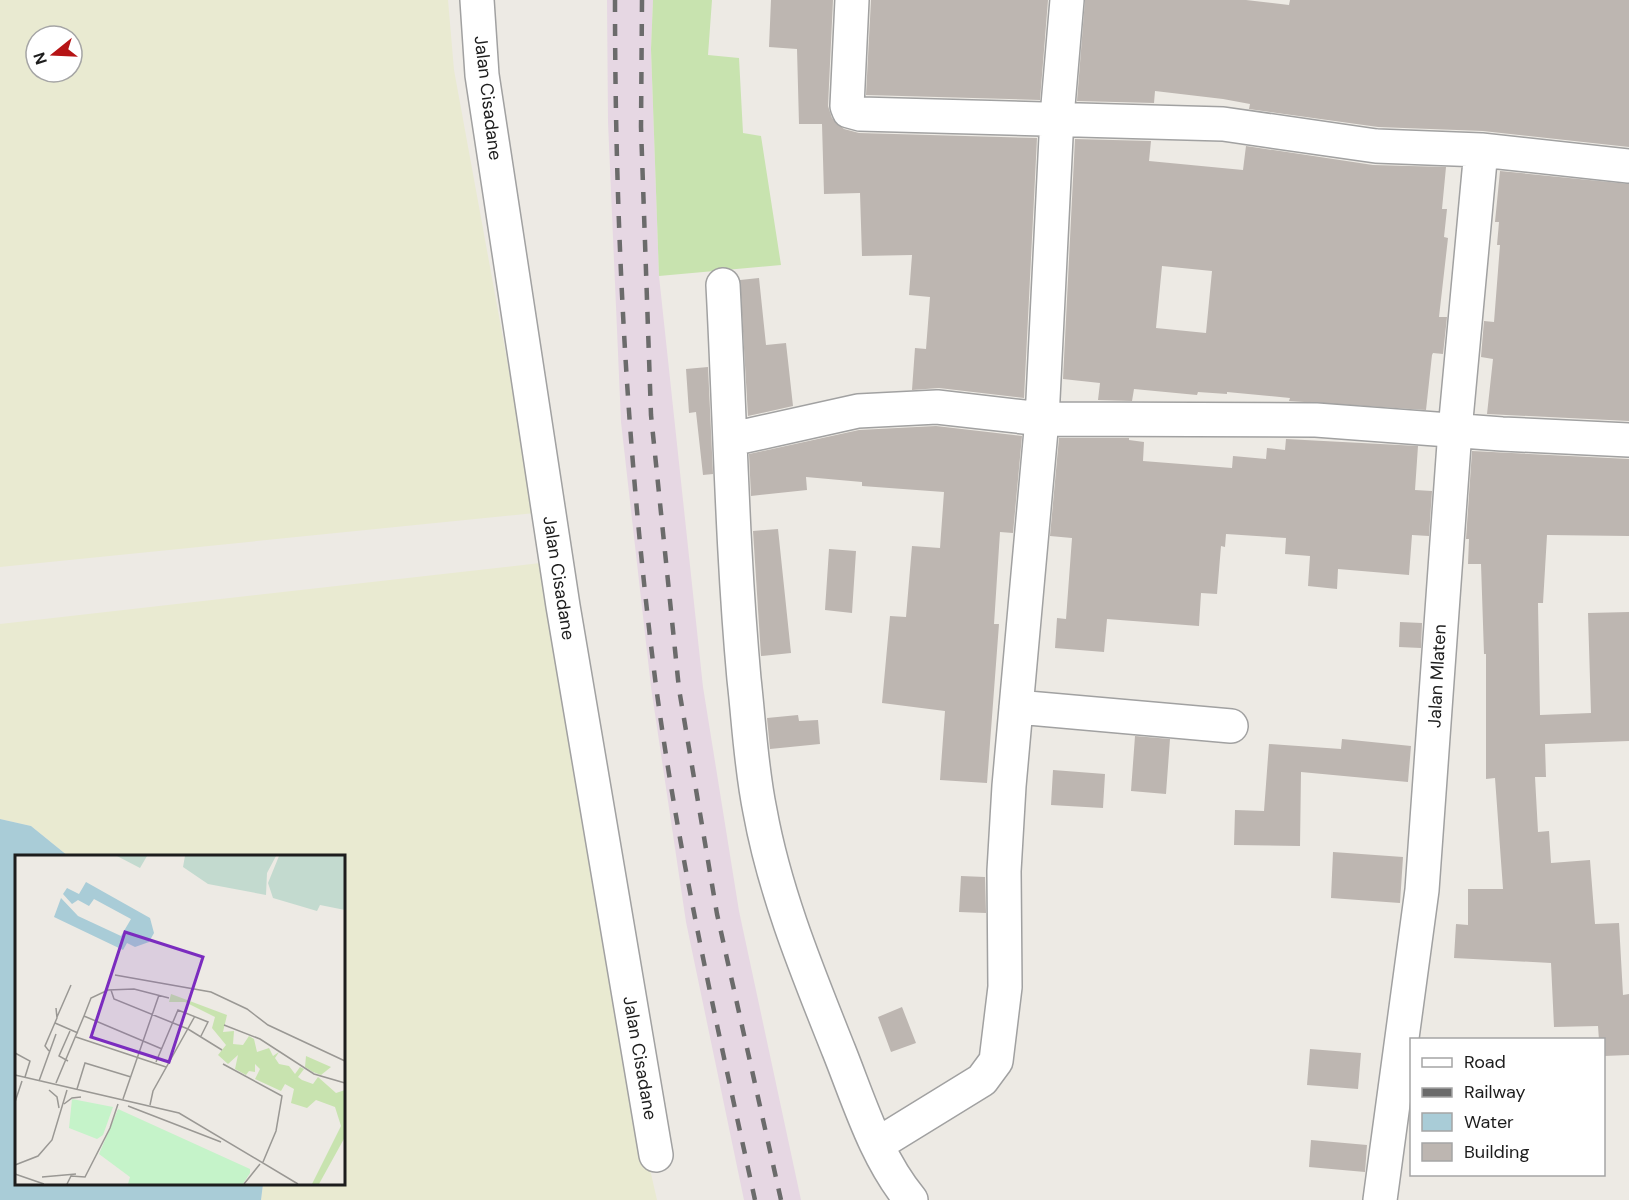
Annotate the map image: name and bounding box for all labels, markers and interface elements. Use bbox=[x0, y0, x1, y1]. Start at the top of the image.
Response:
north arrow bbox=[24, 24, 84, 84]
street label: Jalan Cisadane bbox=[468, 34, 508, 162]
text: N bbox=[28, 50, 52, 67]
street label: Jalan Cisadane bbox=[537, 514, 581, 642]
street label: Jalan Mlaten bbox=[1422, 624, 1452, 728]
inset map bbox=[15, 855, 345, 1185]
street label: Jalan Cisadane bbox=[617, 994, 663, 1122]
legend bbox=[1410, 1038, 1605, 1176]
text: Road bbox=[1464, 1050, 1506, 1074]
text: Railway bbox=[1464, 1080, 1526, 1104]
text: Water bbox=[1464, 1110, 1514, 1134]
text: Building bbox=[1464, 1140, 1529, 1164]

